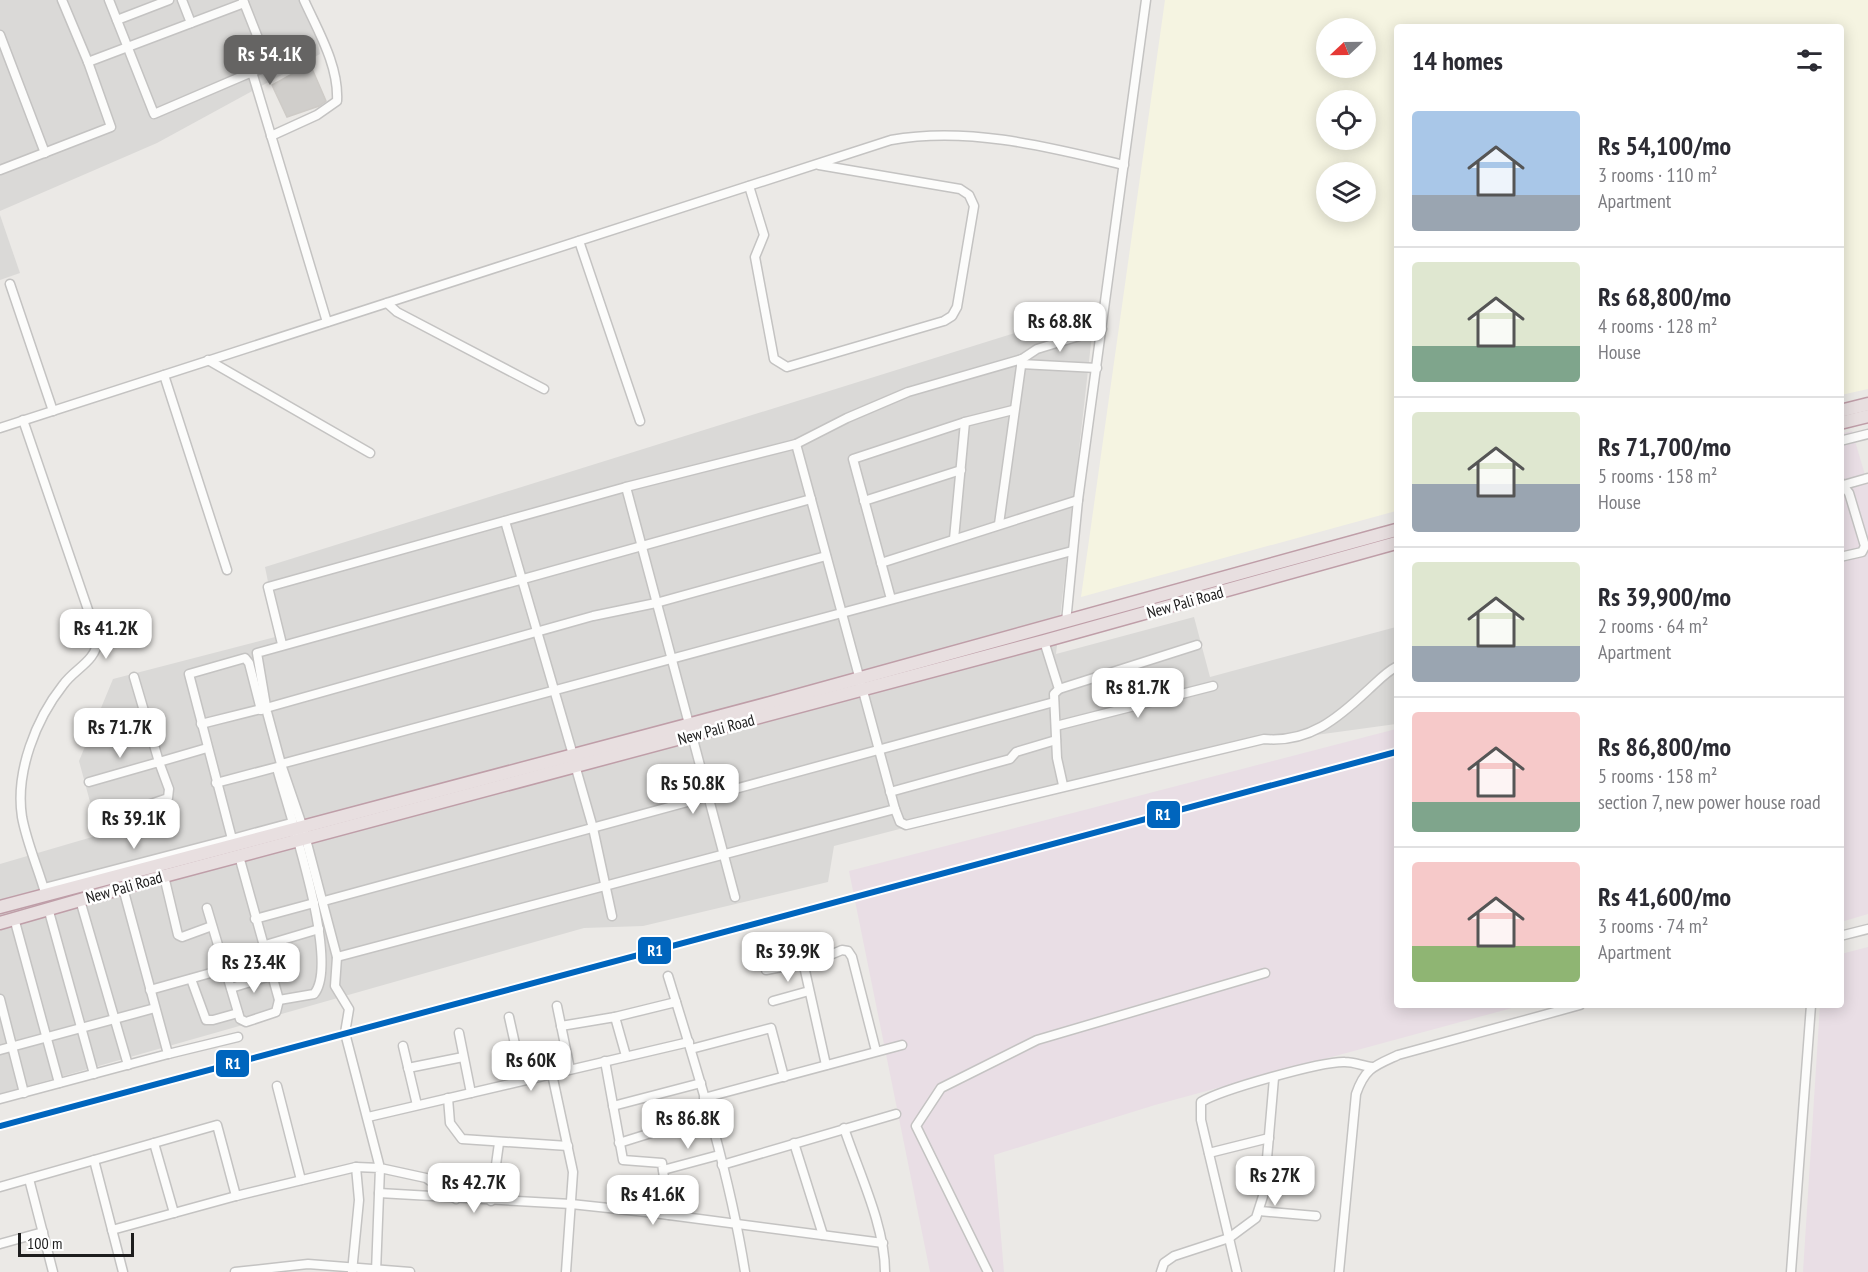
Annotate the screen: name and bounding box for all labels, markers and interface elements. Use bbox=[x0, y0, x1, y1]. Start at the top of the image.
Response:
north arrow bbox=[1316, 18, 1376, 78]
map controls bbox=[1316, 18, 1376, 222]
pin: Rs 54.1K bbox=[208, 35, 332, 86]
text: Rs 54.1K bbox=[238, 41, 302, 67]
text: 14 homes bbox=[1412, 44, 1503, 77]
icon: filters bbox=[1793, 44, 1826, 77]
button: locate bbox=[1316, 90, 1376, 150]
text: Rs 54,100/mo bbox=[1598, 129, 1731, 162]
icon: home bbox=[1460, 135, 1532, 207]
button: layers bbox=[1316, 162, 1376, 222]
text: 3 rooms · 110 m² bbox=[1598, 162, 1717, 188]
text: Apartment bbox=[1598, 188, 1671, 214]
text: Rs 68,800/mo bbox=[1598, 280, 1731, 313]
icon: home bbox=[1460, 286, 1532, 358]
pin: Rs 68.8K bbox=[998, 302, 1122, 353]
text: Rs 68.8K bbox=[1028, 308, 1092, 334]
text: 4 rooms · 128 m² bbox=[1598, 313, 1717, 339]
text: House bbox=[1598, 339, 1641, 365]
text: Rs 71,700/mo bbox=[1598, 430, 1731, 463]
icon: home bbox=[1460, 436, 1532, 508]
text: 5 rooms · 158 m² bbox=[1598, 463, 1717, 489]
text: House bbox=[1598, 489, 1641, 515]
text: Rs 39,900/mo bbox=[1598, 580, 1731, 613]
street label: New Pali Road bbox=[1144, 582, 1226, 622]
icon: home bbox=[1460, 586, 1532, 658]
pin: Rs 41.2K bbox=[44, 609, 168, 660]
text: 2 rooms · 64 m² bbox=[1598, 613, 1708, 639]
text: Rs 41.2K bbox=[74, 615, 138, 641]
text: Apartment bbox=[1598, 639, 1671, 665]
pin: Rs 81.7K bbox=[1076, 668, 1200, 719]
text: Rs 81.7K bbox=[1106, 674, 1170, 700]
pin: Rs 71.7K bbox=[58, 708, 182, 759]
street label: New Pali Road bbox=[675, 709, 757, 749]
text: Rs 71.7K bbox=[88, 714, 152, 740]
text: Rs 86,800/mo bbox=[1598, 730, 1731, 763]
icon: home bbox=[1460, 736, 1532, 808]
text: 5 rooms · 158 m² bbox=[1598, 763, 1717, 789]
pin: Rs 50.8K bbox=[631, 764, 755, 815]
text: Rs 50.8K bbox=[661, 770, 725, 796]
text: section 7, new power house road bbox=[1598, 789, 1821, 815]
pin: Rs 39.1K bbox=[72, 799, 196, 850]
line badge: R1 bbox=[1146, 800, 1181, 829]
text: R1 bbox=[1155, 804, 1171, 824]
text: Rs 39.1K bbox=[102, 805, 166, 831]
street label: New Pali Road bbox=[83, 867, 165, 907]
text: Rs 41,600/mo bbox=[1598, 880, 1731, 913]
icon: home bbox=[1460, 886, 1532, 958]
text: 3 rooms · 74 m² bbox=[1598, 913, 1708, 939]
pin: Rs 39.9K bbox=[726, 932, 850, 983]
line badge: R1 bbox=[637, 936, 672, 965]
text: Rs 39.9K bbox=[756, 938, 820, 964]
text: Apartment bbox=[1598, 939, 1671, 965]
text: R1 bbox=[647, 940, 663, 960]
pin: Rs 23.4K bbox=[192, 943, 316, 994]
text: Rs 23.4K bbox=[222, 949, 286, 975]
pin: Rs 60K bbox=[482, 1041, 580, 1092]
text: Rs 60K bbox=[506, 1047, 556, 1073]
line badge: R1 bbox=[215, 1049, 250, 1078]
text: R1 bbox=[225, 1053, 241, 1073]
pin: Rs 86.8K bbox=[626, 1099, 750, 1150]
text: Rs 86.8K bbox=[656, 1105, 720, 1131]
pin: Rs 27K bbox=[1226, 1156, 1324, 1207]
text: Rs 27K bbox=[1250, 1162, 1300, 1188]
pin: Rs 42.7K bbox=[412, 1163, 536, 1214]
text: Rs 42.7K bbox=[442, 1169, 506, 1195]
pin: Rs 41.6K bbox=[591, 1175, 715, 1226]
text: Rs 41.6K bbox=[621, 1181, 685, 1207]
scale bar bbox=[18, 1230, 134, 1258]
text: 100 m bbox=[27, 1233, 62, 1253]

